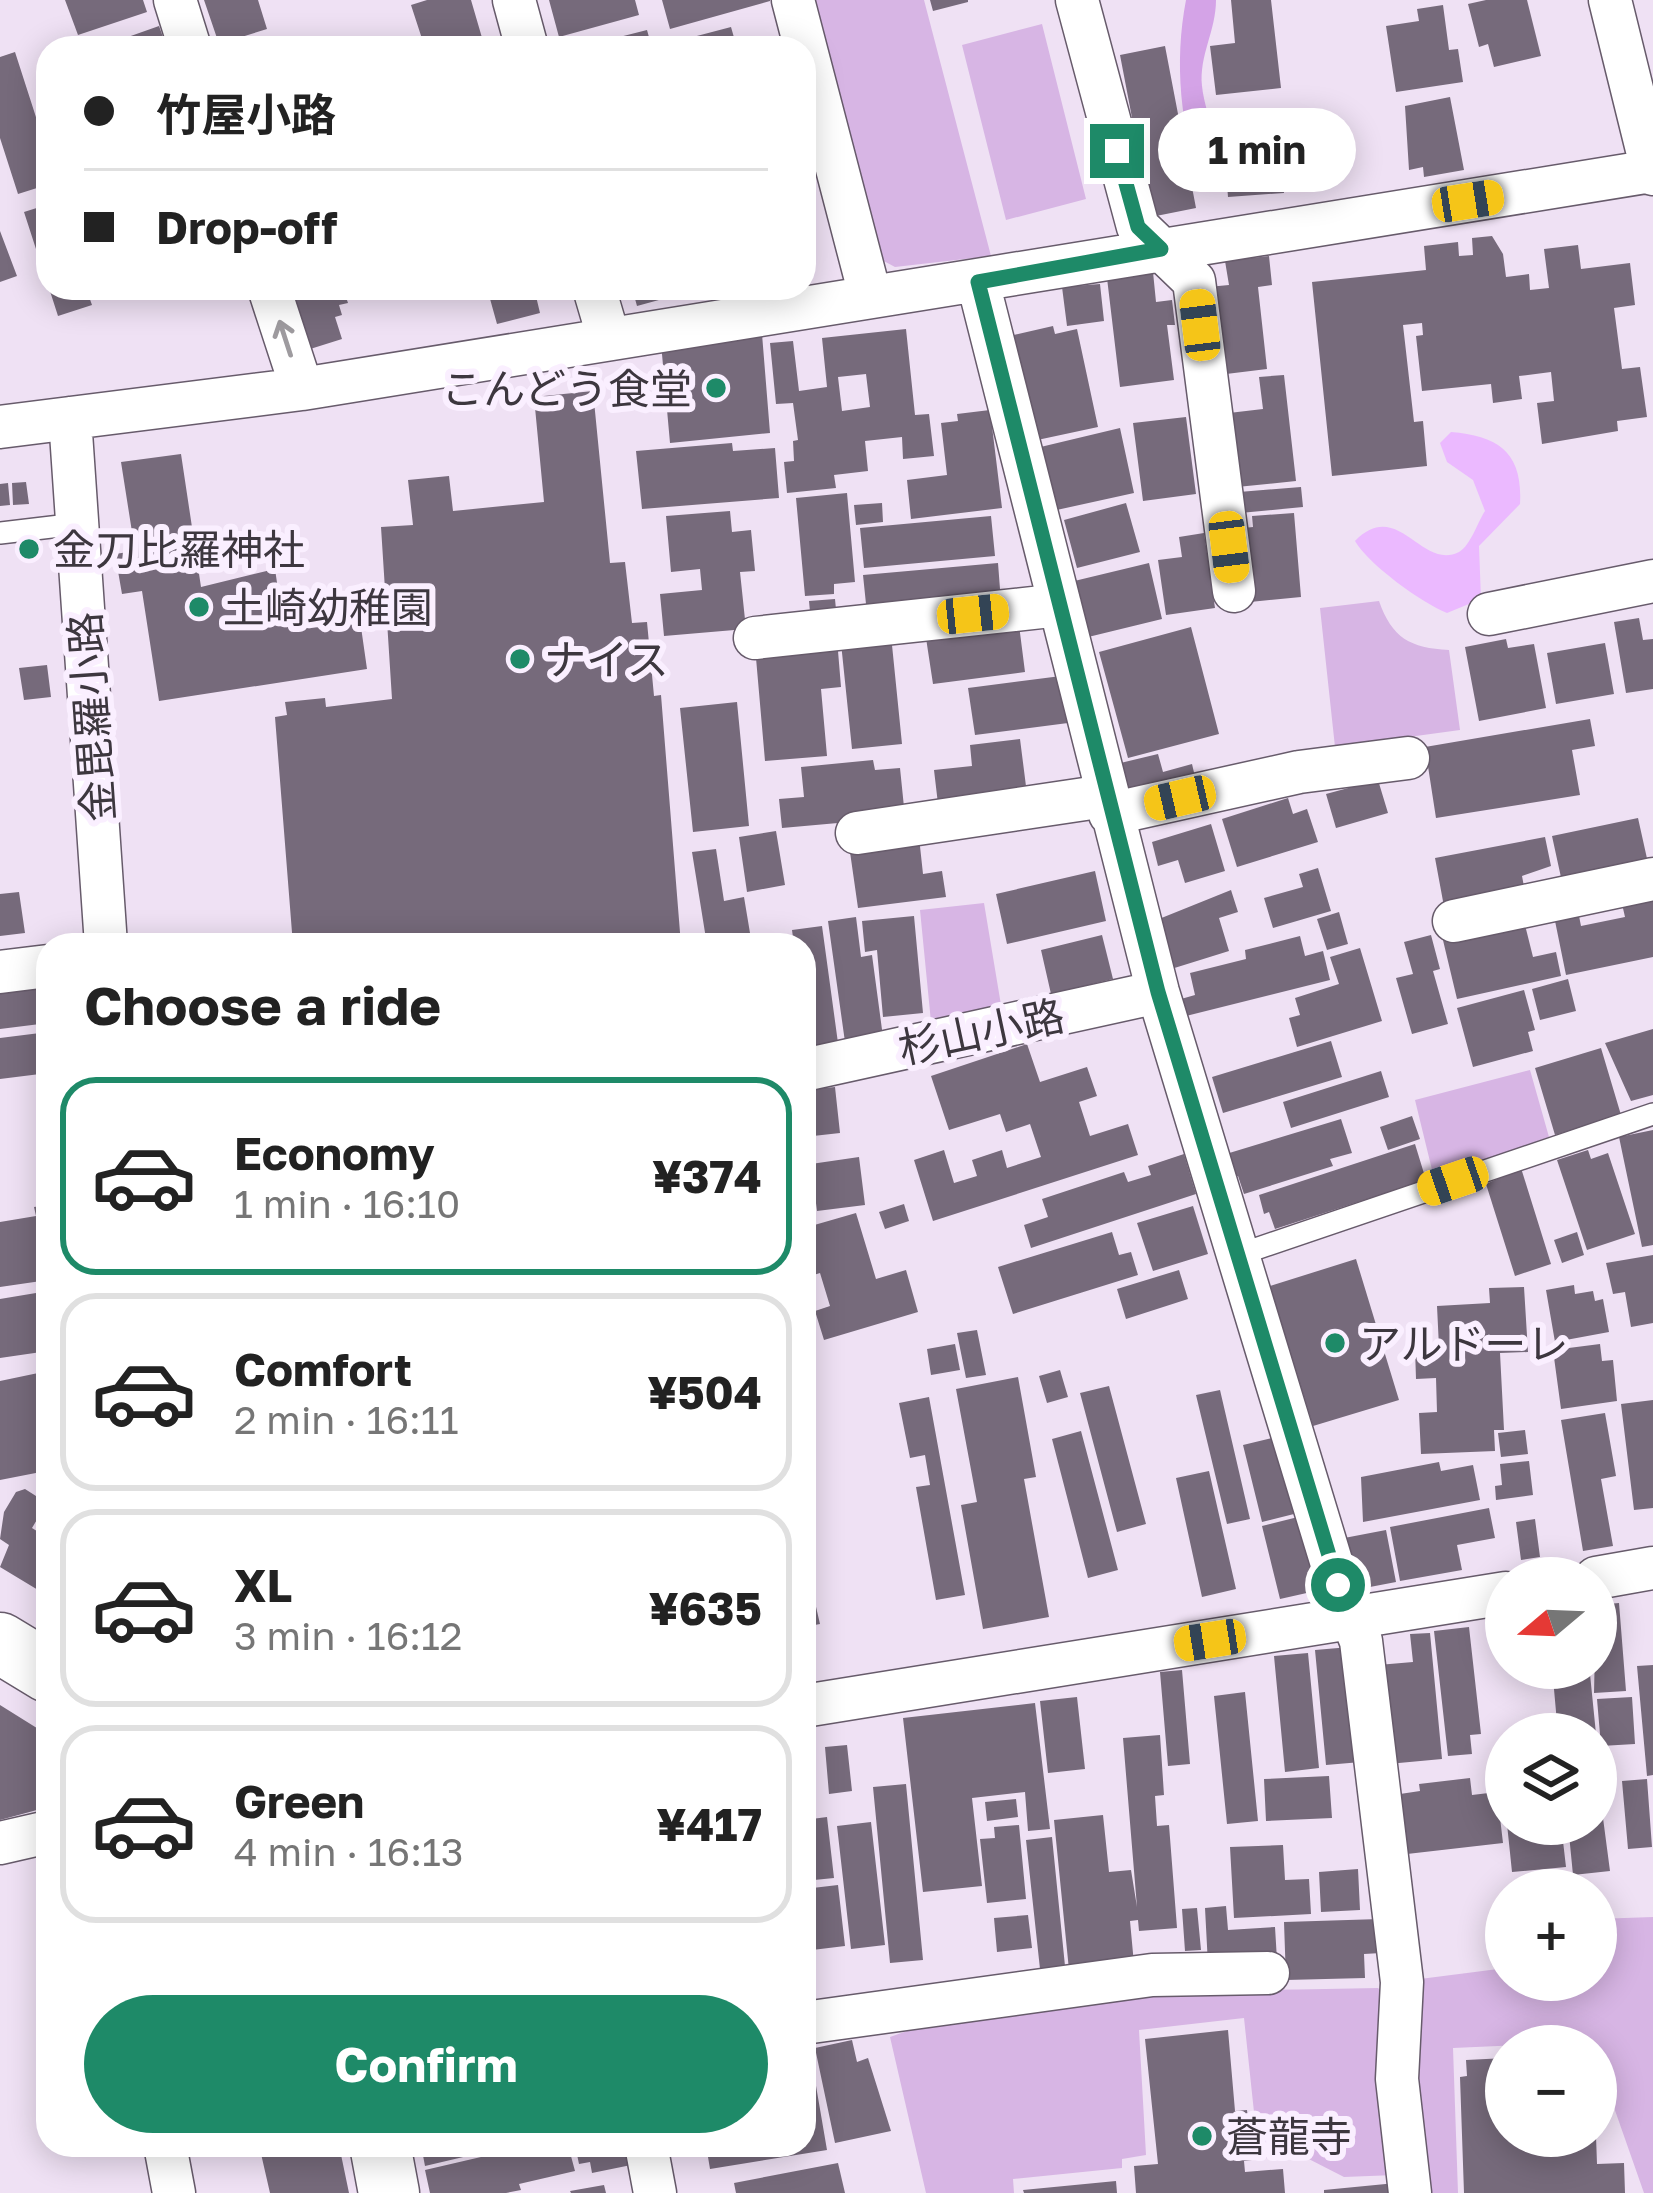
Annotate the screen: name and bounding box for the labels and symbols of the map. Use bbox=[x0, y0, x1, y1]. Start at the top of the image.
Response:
callout: 1 min bbox=[1159, 109, 1357, 193]
route end bbox=[1090, 124, 1144, 178]
car bbox=[1430, 178, 1506, 224]
car bbox=[1178, 287, 1222, 363]
one-way arrow bbox=[273, 320, 295, 358]
place label: こんどう食堂 bbox=[441, 363, 692, 413]
marker: こんどう食堂 bbox=[703, 375, 729, 401]
car bbox=[1207, 509, 1251, 585]
place label: 金刀比羅神社 bbox=[53, 524, 305, 574]
marker: 金刀比羅神社 bbox=[16, 536, 42, 562]
place label: 土崎幼稚園 bbox=[223, 582, 433, 632]
car bbox=[935, 592, 1011, 636]
marker: 土崎幼稚園 bbox=[186, 594, 212, 620]
street label: 金毘羅小路 bbox=[59, 611, 123, 823]
place label: ナイス bbox=[544, 634, 669, 684]
marker: ナイス bbox=[507, 646, 533, 672]
car bbox=[1141, 772, 1219, 824]
street label: 杉山小路 bbox=[894, 989, 1068, 1073]
car bbox=[1413, 1152, 1493, 1210]
place label: アルドーレ bbox=[1359, 1318, 1569, 1368]
marker: アルドーレ bbox=[1322, 1330, 1348, 1356]
north arrow bbox=[1485, 1557, 1617, 1689]
route start bbox=[1311, 1558, 1365, 1612]
car bbox=[1172, 1617, 1248, 1663]
place label: 蒼龍寺 bbox=[1226, 2111, 1352, 2161]
marker: 蒼龍寺 bbox=[1189, 2123, 1215, 2149]

